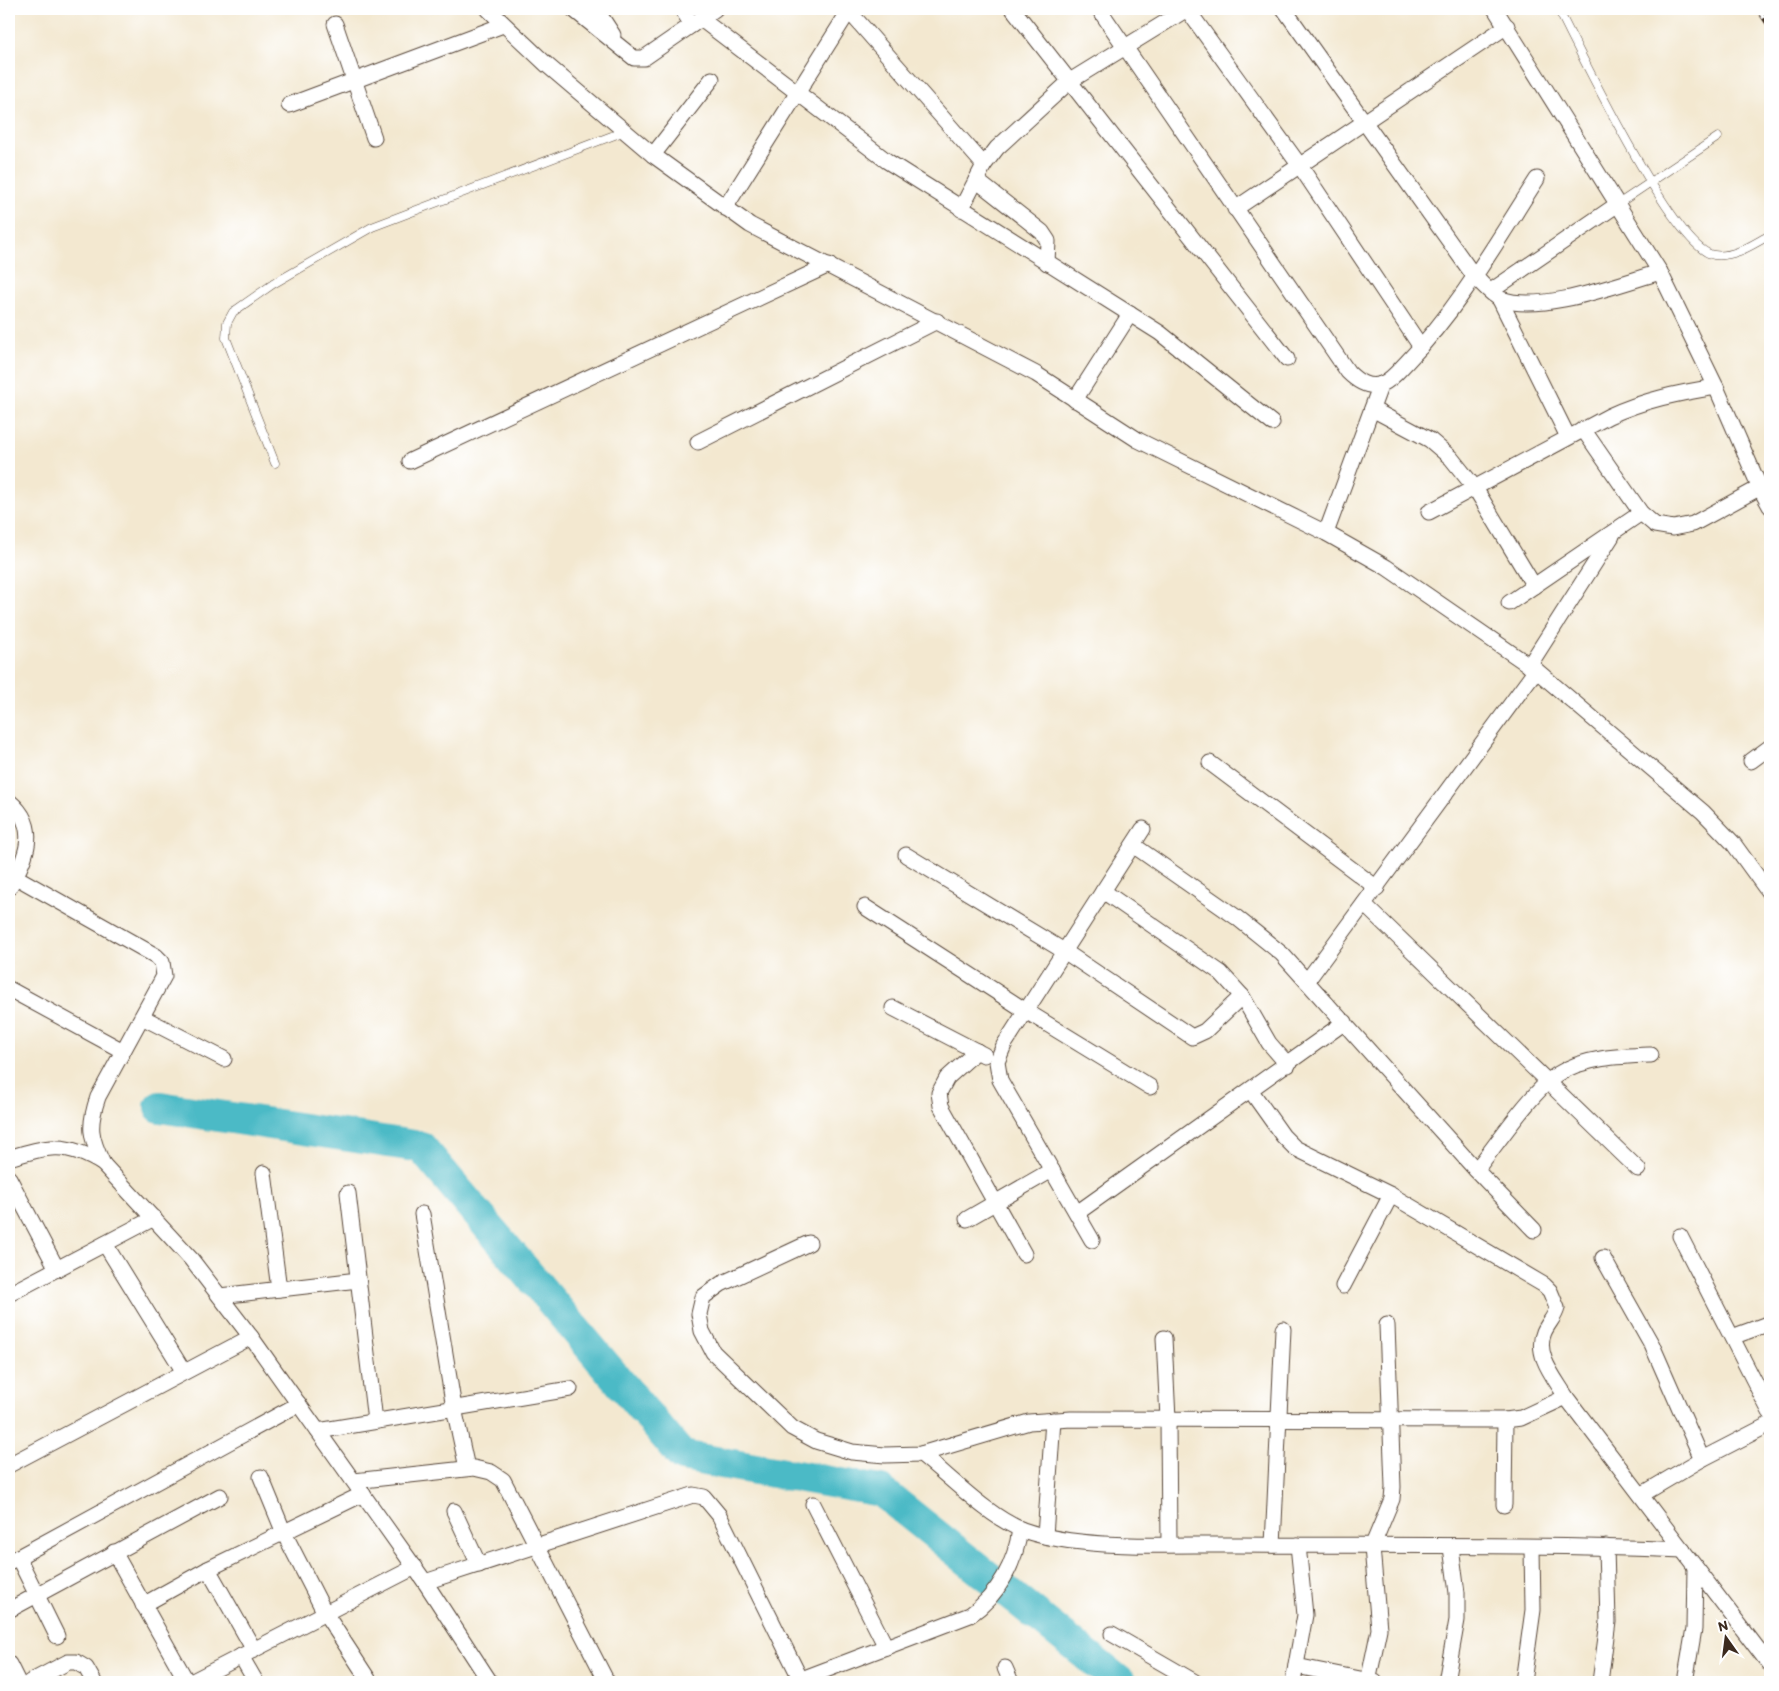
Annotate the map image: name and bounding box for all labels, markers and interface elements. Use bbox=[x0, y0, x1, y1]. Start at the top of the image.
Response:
north arrow bbox=[1702, 1614, 1752, 1664]
text: N bbox=[1716, 1616, 1730, 1635]

